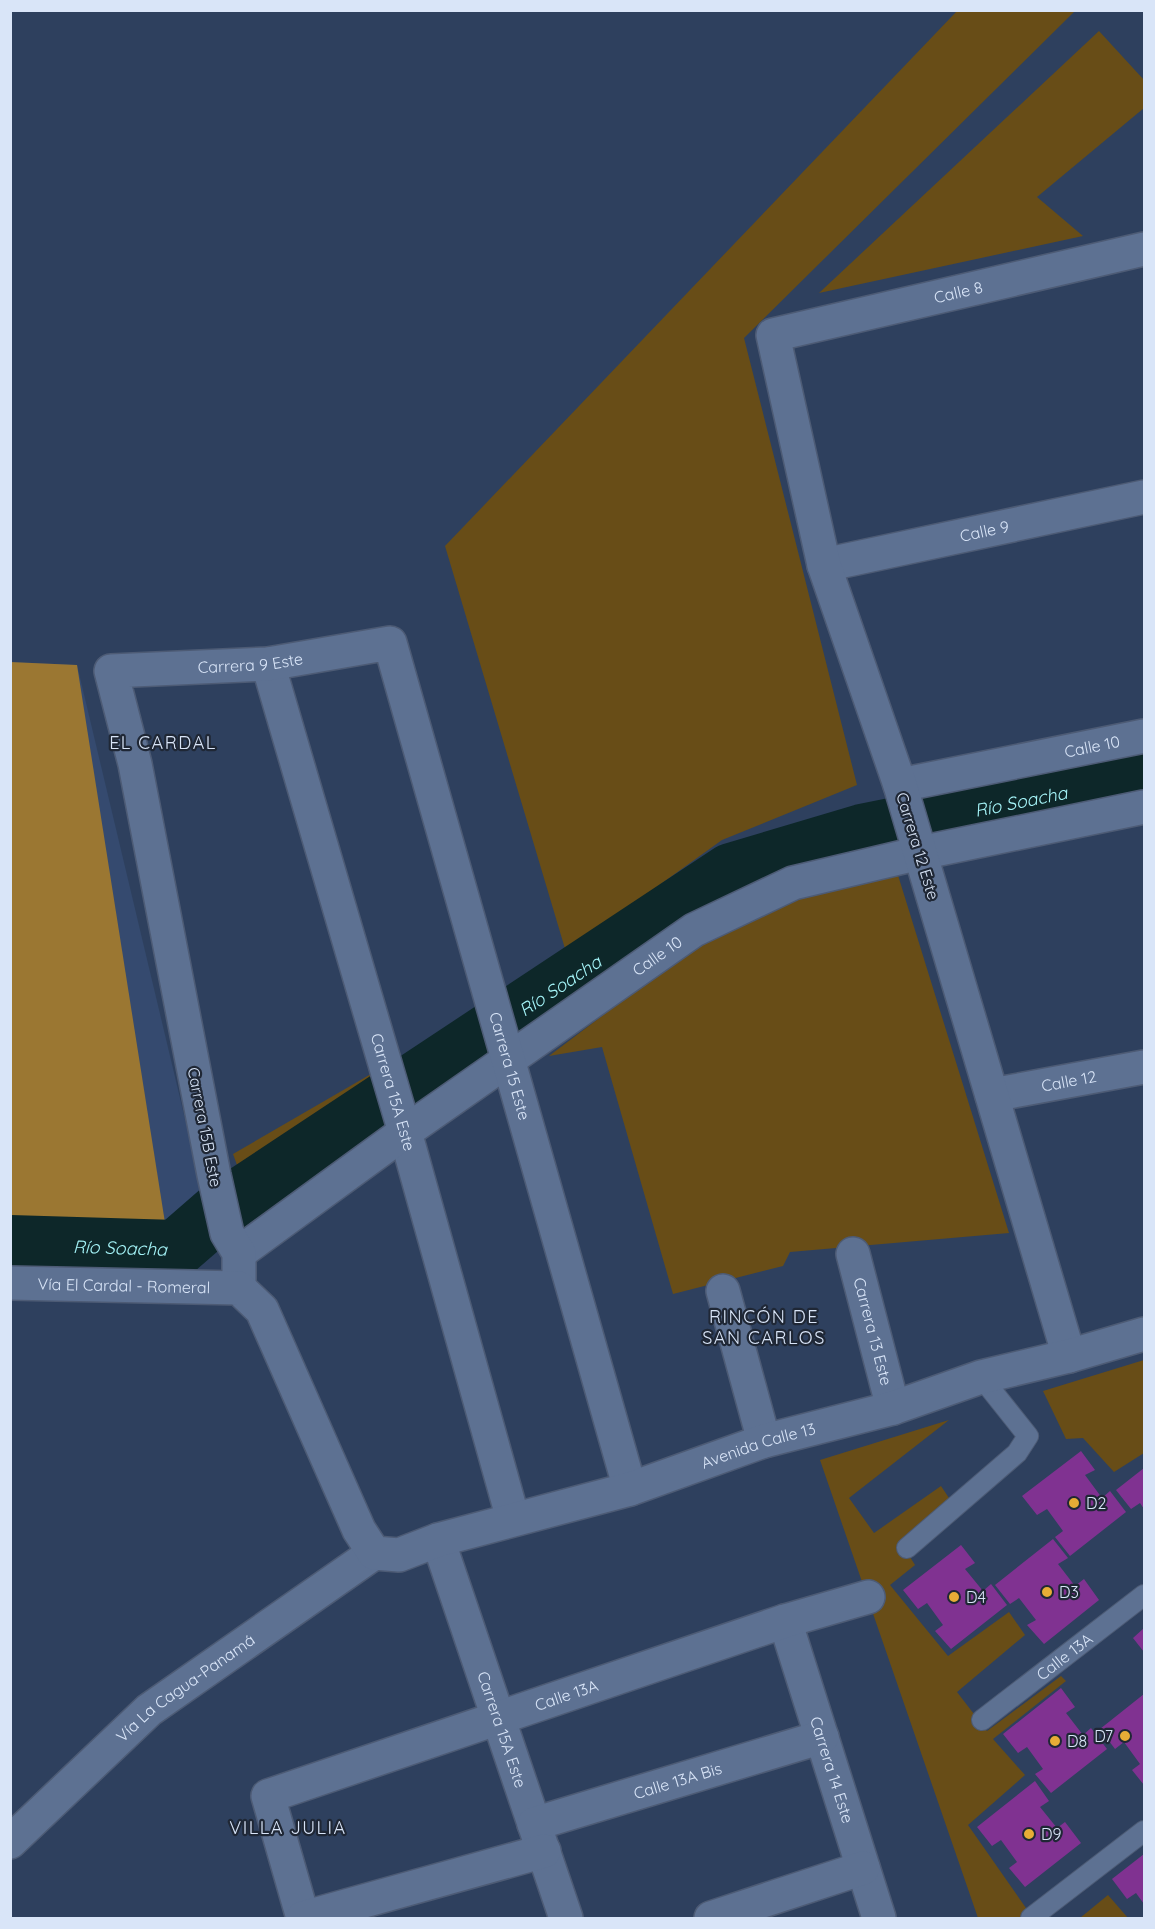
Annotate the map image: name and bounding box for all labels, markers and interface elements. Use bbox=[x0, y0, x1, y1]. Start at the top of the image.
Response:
street label: Calle 8 bbox=[932, 277, 985, 307]
street label: Calle 9 bbox=[958, 516, 1011, 546]
street label: Carrera 9 Este bbox=[197, 648, 304, 677]
district label: EL CARDAL bbox=[109, 731, 217, 754]
street label: Calle 10 bbox=[1063, 731, 1122, 762]
water label: Río Soacha bbox=[972, 780, 1070, 822]
street label: Carrera 12 Este bbox=[892, 790, 944, 902]
street label: Calle 10 bbox=[628, 931, 686, 980]
water label: Río Soacha bbox=[514, 949, 606, 1021]
street label: Carrera 15 Este bbox=[485, 1010, 535, 1122]
street label: Carrera 15A Este bbox=[367, 1031, 420, 1153]
street label: Carrera 15B Este bbox=[184, 1065, 226, 1189]
street label: Calle 12 bbox=[1040, 1066, 1098, 1096]
water label: Río Soacha bbox=[73, 1234, 168, 1260]
street label: Vía El Cardal - Romeral bbox=[37, 1274, 211, 1297]
street label: Carrera 13 Este bbox=[849, 1275, 897, 1388]
district label: RINCÓN DE SAN CARLOS bbox=[702, 1305, 826, 1349]
street label: Avenida Calle 13 bbox=[698, 1418, 818, 1473]
place label: D2 bbox=[1086, 1493, 1107, 1513]
marker: D2 bbox=[1067, 1496, 1081, 1510]
place label: D3 bbox=[1059, 1582, 1079, 1602]
marker: D3 bbox=[1040, 1585, 1054, 1599]
place label: D4 bbox=[966, 1587, 986, 1607]
marker: D4 bbox=[947, 1590, 961, 1604]
street label: Vía La Cagua-Panamá bbox=[112, 1629, 258, 1746]
street label: Calle 13A bbox=[1032, 1629, 1096, 1684]
street label: Carrera 15A Este bbox=[473, 1669, 531, 1790]
street label: Calle 13A bbox=[532, 1675, 601, 1715]
street label: Carrera 14 Este bbox=[806, 1714, 858, 1826]
place label: D7 bbox=[1094, 1726, 1113, 1746]
marker: D7 bbox=[1118, 1729, 1132, 1743]
place label: D8 bbox=[1067, 1731, 1087, 1751]
marker: D8 bbox=[1048, 1734, 1062, 1748]
street label: Calle 13A Bis bbox=[631, 1758, 724, 1803]
district label: VILLA JULIA bbox=[229, 1816, 347, 1839]
place label: D9 bbox=[1041, 1824, 1062, 1844]
marker: D9 bbox=[1022, 1827, 1036, 1841]

